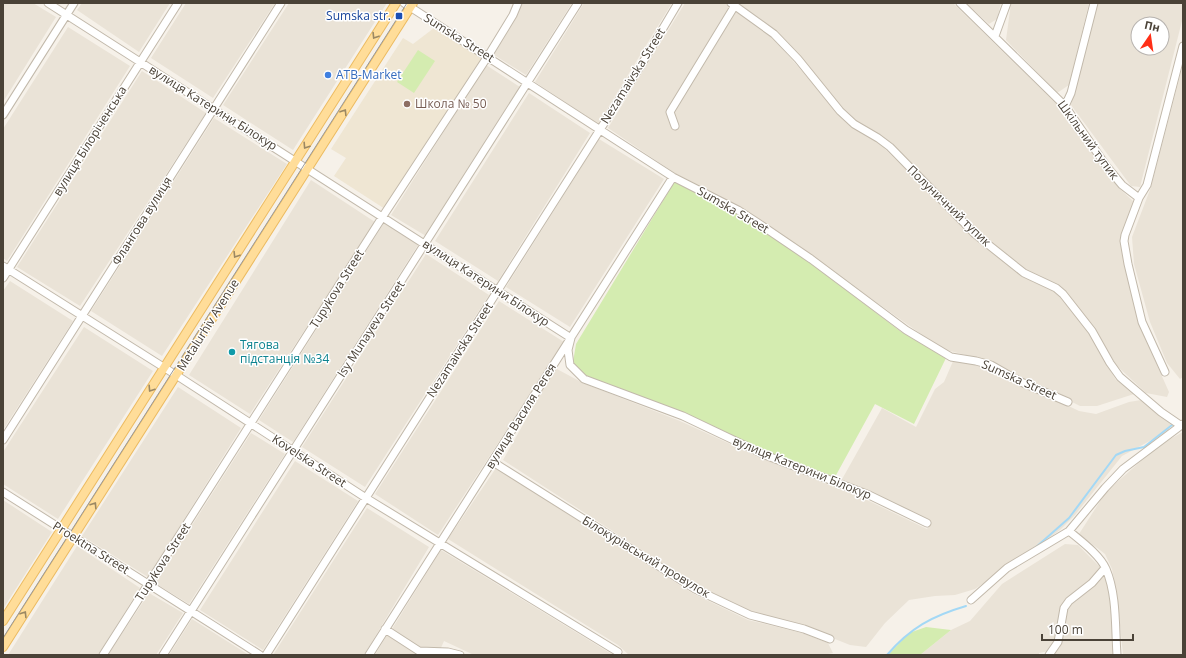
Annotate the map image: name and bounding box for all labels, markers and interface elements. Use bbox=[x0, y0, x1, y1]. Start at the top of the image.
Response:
place label: Sumska str. bbox=[326, 7, 391, 24]
street label: Sumska Street bbox=[421, 9, 498, 66]
marker: Sumska str. bbox=[394, 11, 404, 21]
north arrow bbox=[1130, 16, 1170, 56]
text: Пн bbox=[1143, 17, 1162, 35]
street label: Nezamaivska Street bbox=[596, 25, 669, 127]
one-way arrow bbox=[373, 32, 380, 39]
street label: вулиця Катерини Білокур bbox=[146, 61, 281, 154]
place label: ATB-Market bbox=[336, 66, 402, 83]
marker: ATB-Market bbox=[323, 70, 333, 80]
street label: вулиця Білоріченська bbox=[49, 82, 130, 199]
place label: Школа № 50 bbox=[415, 95, 487, 112]
street label: Шкільний тупик bbox=[1054, 97, 1124, 184]
marker: Школа № 50 bbox=[402, 99, 412, 109]
one-way arrow bbox=[339, 109, 347, 116]
one-way arrow bbox=[303, 142, 310, 149]
street label: Полуничний тупик bbox=[904, 161, 995, 251]
street label: Флангова вулиця bbox=[108, 173, 176, 268]
street label: Sumska Street bbox=[694, 182, 772, 237]
street label: вулиця Катерини Білокур bbox=[419, 235, 553, 330]
street label: Tupykova Street bbox=[305, 246, 368, 331]
one-way arrow bbox=[234, 251, 241, 258]
street label: Metalurhiv Avenue bbox=[173, 275, 243, 374]
street label: Isy Munayeva Street bbox=[333, 277, 408, 381]
street label: Nezamaivska Street bbox=[422, 299, 497, 401]
place label: Тягова пiдстанцiя №34 bbox=[240, 336, 329, 367]
marker: Тягова пiдстанцiя №34 bbox=[227, 347, 237, 357]
street label: Sumska Street bbox=[979, 355, 1059, 404]
street label: вулиця Василя Регея bbox=[481, 360, 560, 472]
one-way arrow bbox=[149, 385, 156, 392]
street label: Kovelska Street bbox=[269, 430, 350, 491]
street label: вулиця Катерини Білокур bbox=[730, 432, 874, 503]
one-way arrow bbox=[89, 502, 96, 509]
street label: Білокурівський провулок bbox=[579, 512, 714, 602]
street label: Proektna Street bbox=[50, 517, 133, 578]
street label: Tupykova Street bbox=[131, 519, 194, 604]
one-way arrow bbox=[19, 612, 26, 619]
scale bar bbox=[1042, 616, 1133, 642]
text: 100 m bbox=[1048, 621, 1083, 638]

